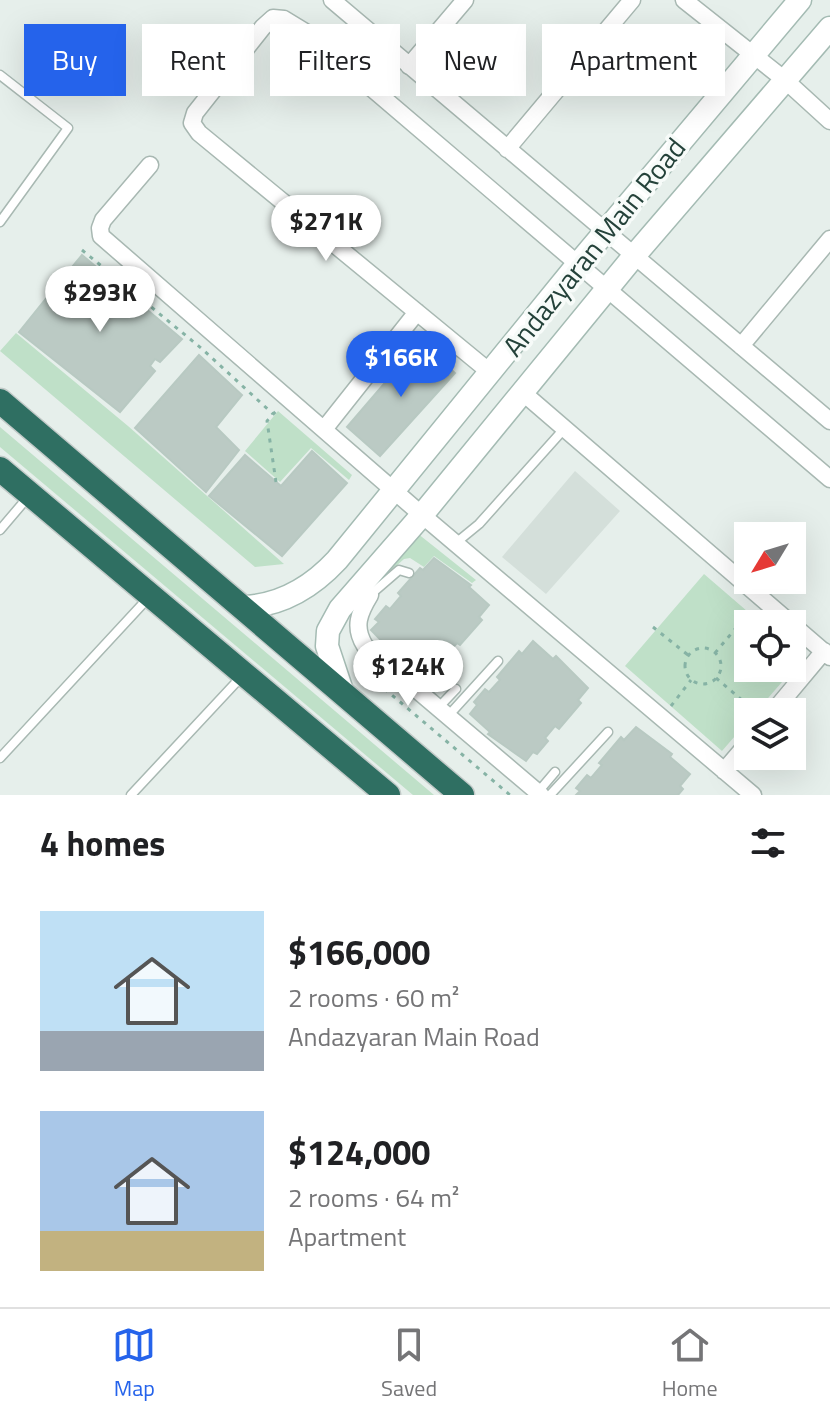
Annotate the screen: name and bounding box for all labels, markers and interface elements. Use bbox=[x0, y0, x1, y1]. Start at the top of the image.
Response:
chip: Buy bbox=[24, 24, 126, 96]
chip: Rent bbox=[142, 24, 254, 96]
chip: Filters bbox=[270, 24, 400, 96]
chip: New bbox=[416, 24, 526, 96]
chip: Apartment bbox=[542, 24, 725, 96]
street label: Andazyaran Main Road bbox=[492, 128, 696, 366]
pin: $271K bbox=[270, 195, 382, 263]
text: $271K bbox=[289, 201, 363, 240]
pin: $293K bbox=[44, 266, 156, 334]
text: $293K bbox=[63, 272, 137, 311]
pin: $166K bbox=[345, 331, 457, 399]
text: $166K bbox=[364, 337, 438, 376]
north arrow bbox=[734, 522, 806, 594]
map controls bbox=[734, 522, 806, 770]
button: locate bbox=[734, 610, 806, 682]
pin: $124K bbox=[352, 640, 464, 708]
text: $124K bbox=[371, 646, 445, 685]
button: layers bbox=[734, 698, 806, 770]
text: 4 homes bbox=[40, 817, 165, 869]
icon: filters bbox=[746, 821, 790, 865]
text: $166,000 bbox=[288, 926, 430, 978]
icon: home bbox=[104, 943, 200, 1039]
text: 2 rooms · 60 m² bbox=[288, 978, 459, 1017]
text: Andazyaran Main Road bbox=[288, 1017, 540, 1056]
text: $124,000 bbox=[288, 1126, 430, 1178]
icon: home bbox=[104, 1143, 200, 1239]
text: 2 rooms · 64 m² bbox=[288, 1178, 459, 1217]
text: Apartment bbox=[288, 1217, 406, 1256]
tab: Map bbox=[112, 1323, 156, 1405]
tab: Saved bbox=[381, 1323, 437, 1405]
tab: Home bbox=[662, 1323, 718, 1405]

